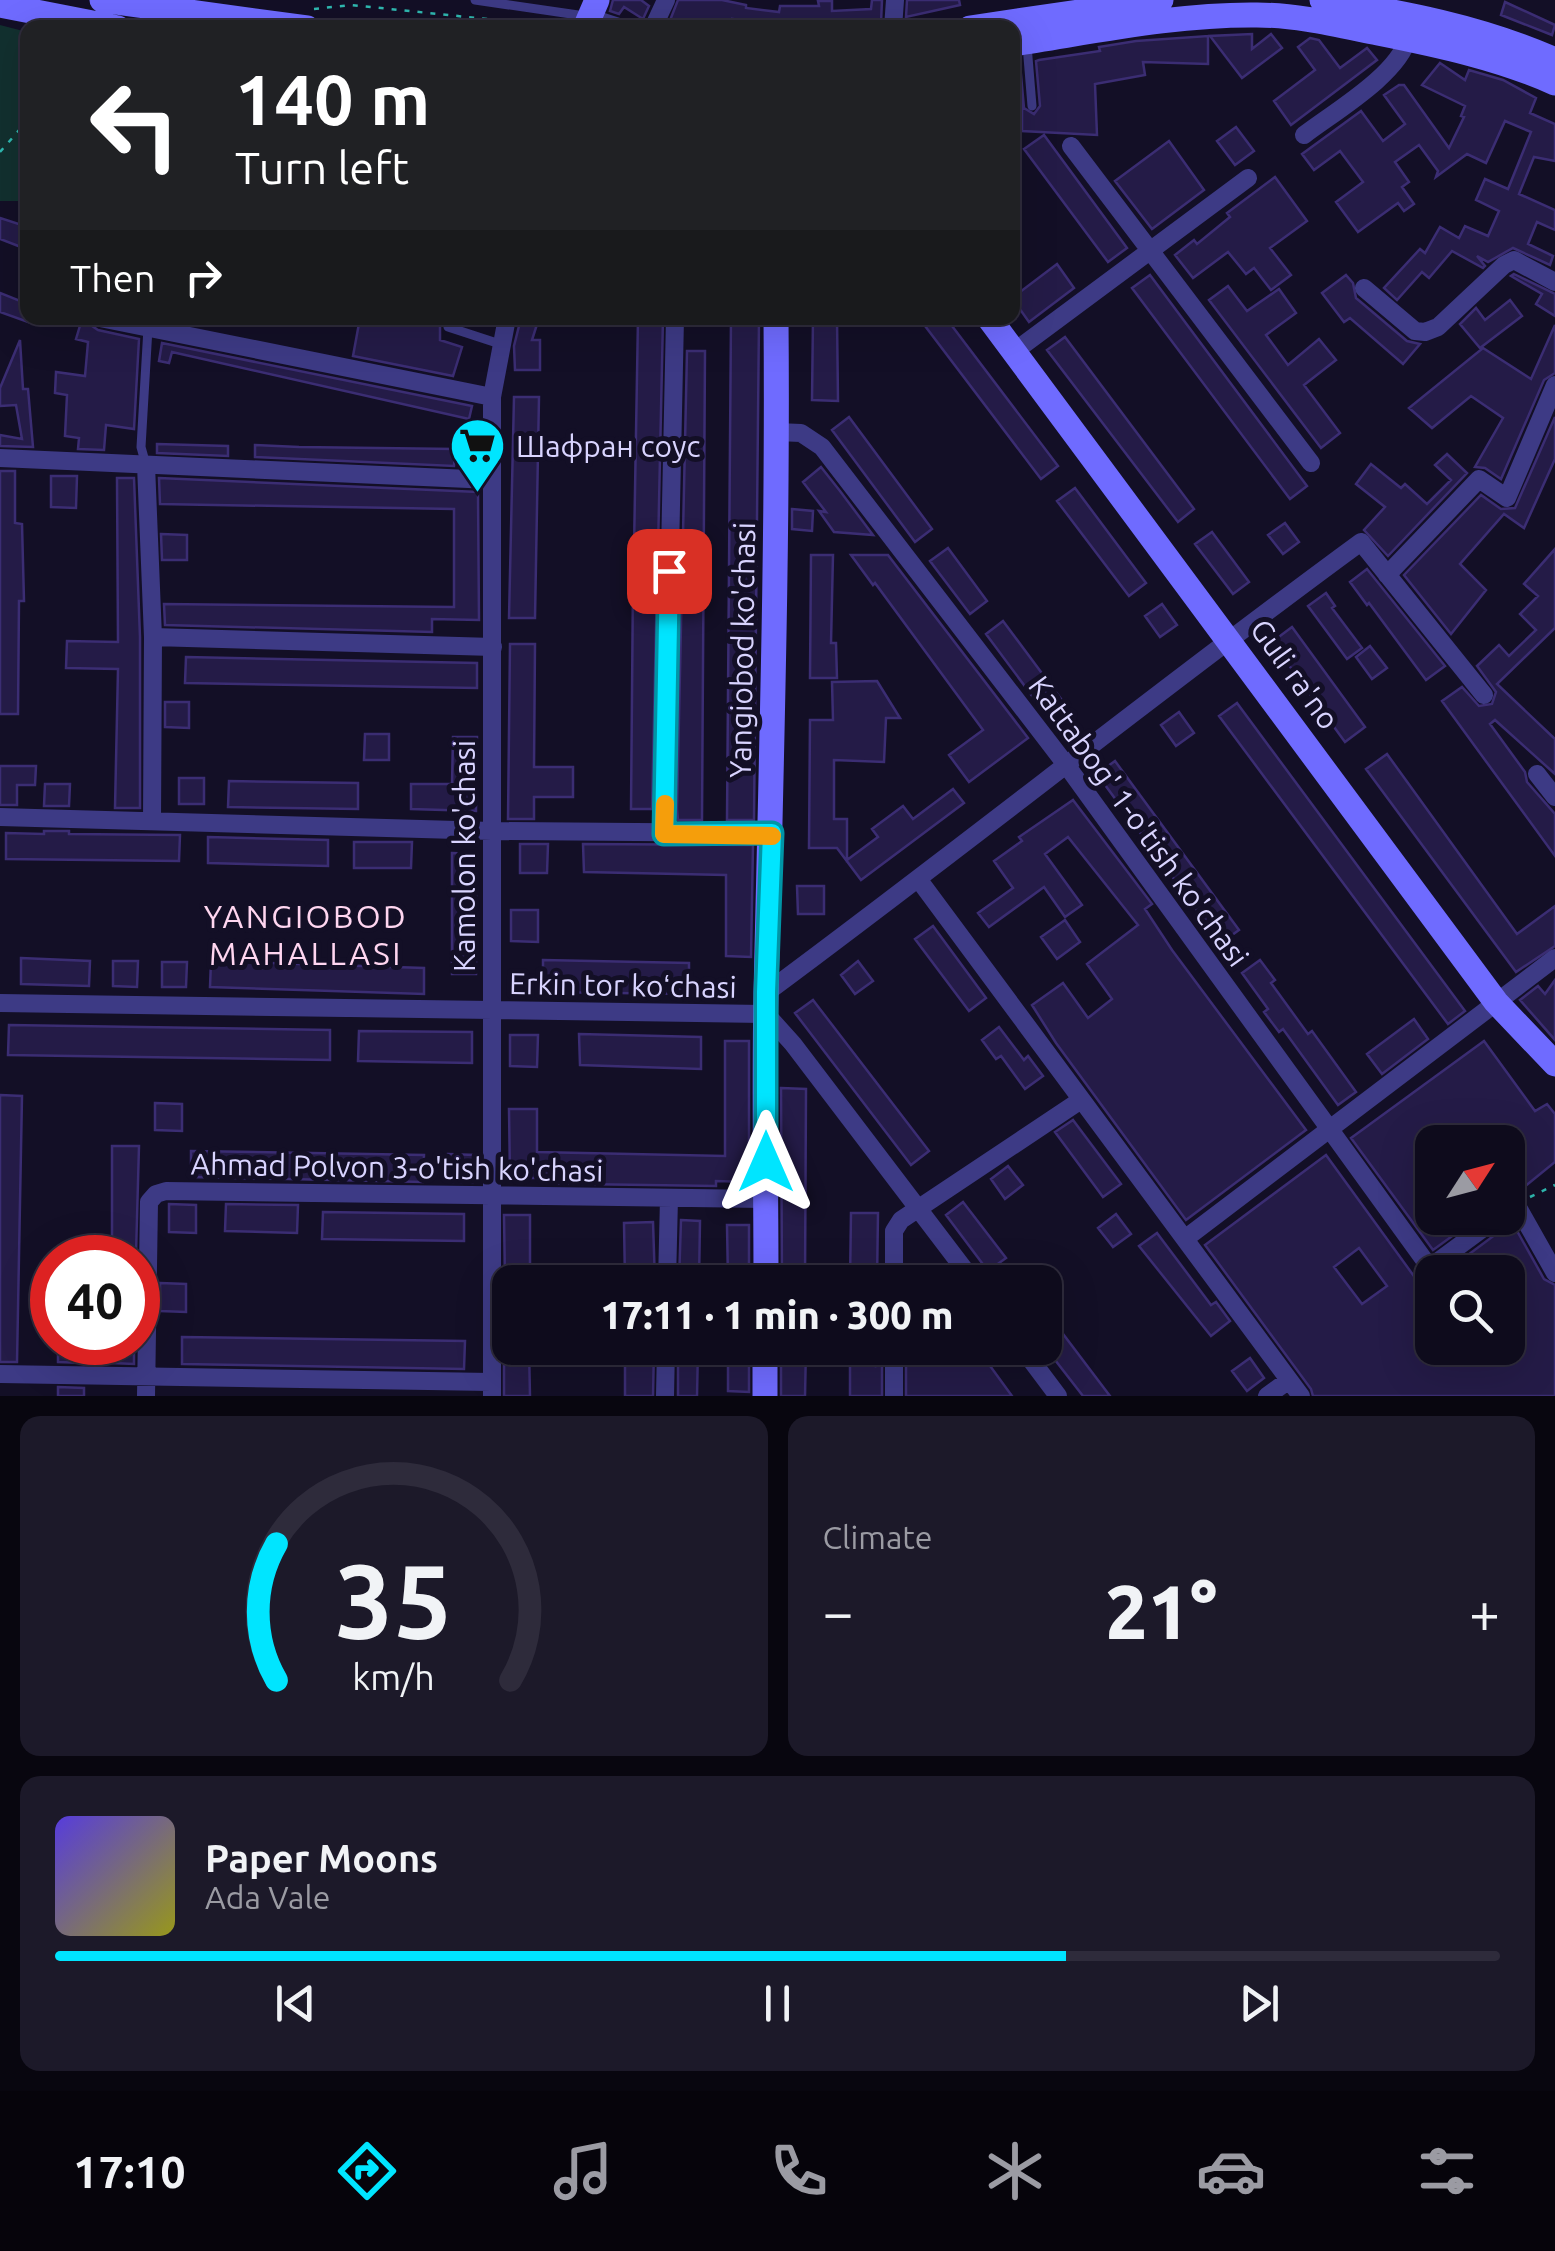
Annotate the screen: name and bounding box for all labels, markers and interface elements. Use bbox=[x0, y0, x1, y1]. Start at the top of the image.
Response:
icon: left bbox=[70, 60, 200, 190]
text: 140 m bbox=[235, 60, 430, 138]
text: Turn left bbox=[235, 142, 409, 193]
icon: right bbox=[176, 250, 231, 305]
text: Then bbox=[70, 257, 156, 299]
supermarket icon: Шафран соус bbox=[447, 416, 507, 495]
place label: Шафран соус bbox=[516, 429, 701, 463]
street label: Yangiobod ko'chasi bbox=[723, 522, 761, 778]
pin bbox=[627, 529, 712, 614]
icon: arrive bbox=[642, 544, 697, 599]
street label: Guli ra'no bbox=[1244, 613, 1346, 735]
street label: Kattabog' 1-o'tish ko'chasi bbox=[1022, 669, 1256, 973]
street label: Kamolon ko'chasi bbox=[447, 740, 481, 972]
district label: YANGIOBOD MAHALLASI bbox=[204, 898, 408, 971]
street label: Erkin tor koʻchasi bbox=[509, 966, 737, 1004]
position arrow bbox=[714, 1110, 818, 1214]
north arrow bbox=[1415, 1125, 1525, 1235]
map controls bbox=[1415, 1125, 1525, 1365]
street label: Ahmad Polvon 3-o'tish ko'chasi bbox=[190, 1146, 604, 1188]
speed limit sign: 40 bbox=[30, 1235, 160, 1365]
button: search bbox=[1415, 1255, 1525, 1365]
text: 17:11 · 1 min · 300 m bbox=[600, 1294, 954, 1336]
text: Climate bbox=[823, 1519, 933, 1555]
text: 35 bbox=[335, 1541, 452, 1658]
text: 21° bbox=[1105, 1569, 1217, 1653]
text: − bbox=[823, 1581, 854, 1642]
text: + bbox=[1469, 1581, 1500, 1642]
text: km/h bbox=[352, 1657, 435, 1697]
text: Paper Moons bbox=[205, 1837, 438, 1879]
text: Ada Vale bbox=[205, 1879, 331, 1915]
icon: previous bbox=[268, 1976, 323, 2031]
icon: pause bbox=[750, 1976, 805, 2031]
icon: next bbox=[1232, 1976, 1287, 2031]
icon: directions bbox=[332, 2136, 402, 2206]
icon: music bbox=[548, 2136, 618, 2206]
icon: phone bbox=[764, 2136, 834, 2206]
icon: climate bbox=[980, 2136, 1050, 2206]
icon: car bbox=[1196, 2136, 1266, 2206]
icon: filters bbox=[1412, 2136, 1482, 2206]
text: 17:10 bbox=[73, 2146, 186, 2197]

